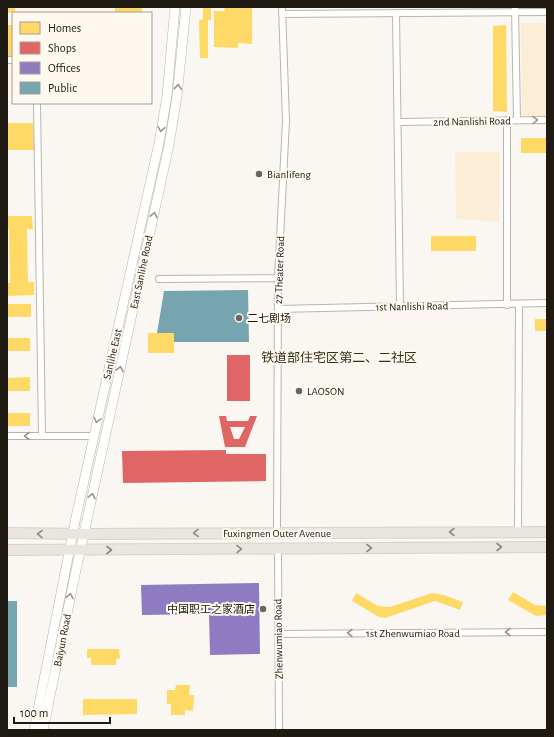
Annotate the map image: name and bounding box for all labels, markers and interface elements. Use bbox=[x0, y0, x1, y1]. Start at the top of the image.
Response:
legend bbox=[12, 12, 152, 104]
text: Homes bbox=[48, 22, 81, 34]
text: Shops bbox=[48, 42, 76, 54]
text: Offices bbox=[48, 62, 81, 74]
text: Public bbox=[48, 82, 77, 94]
one-way arrow bbox=[173, 84, 182, 90]
street label: 2nd Nanlishi Road bbox=[433, 115, 511, 128]
one-way arrow bbox=[532, 116, 538, 124]
one-way arrow bbox=[158, 126, 166, 132]
marker: Bianlifeng bbox=[254, 169, 264, 179]
place label: Bianlifeng bbox=[267, 169, 311, 180]
one-way arrow bbox=[149, 212, 157, 218]
street label: East Sanlihe Road bbox=[128, 234, 155, 310]
street label: 27 Theater Road bbox=[273, 235, 286, 304]
street label: 1st Nanlishi Road bbox=[376, 300, 449, 313]
place label: 二七剧场 bbox=[247, 312, 291, 324]
marker: 二七剧场 bbox=[234, 313, 244, 323]
street label: Sanlihe East bbox=[101, 327, 124, 380]
district label: 铁道部住宅区第二、二社区 bbox=[261, 350, 417, 365]
one-way arrow bbox=[116, 366, 124, 372]
marker: LAOSON bbox=[294, 386, 304, 396]
place label: LAOSON bbox=[307, 386, 344, 397]
one-way arrow bbox=[94, 417, 102, 423]
one-way arrow bbox=[24, 432, 30, 440]
one-way arrow bbox=[88, 493, 96, 499]
street label: Fuxingmen Outer Avenue bbox=[223, 528, 331, 539]
one-way arrow bbox=[449, 528, 455, 536]
one-way arrow bbox=[193, 529, 199, 537]
one-way arrow bbox=[37, 530, 43, 538]
one-way arrow bbox=[496, 543, 502, 551]
one-way arrow bbox=[366, 544, 372, 552]
one-way arrow bbox=[236, 545, 242, 553]
one-way arrow bbox=[106, 546, 112, 555]
one-way arrow bbox=[66, 593, 74, 599]
street label: Zhenwumiao Road bbox=[272, 598, 285, 679]
place label: 中国职工之家酒店 bbox=[167, 603, 255, 615]
marker: 中国职工之家酒店 bbox=[258, 604, 268, 614]
street label: Baiyun Road bbox=[52, 613, 73, 667]
street label: 1st Zhenwumiao Road bbox=[366, 628, 460, 639]
one-way arrow bbox=[505, 628, 511, 636]
one-way arrow bbox=[347, 629, 353, 637]
scale bar bbox=[14, 699, 110, 725]
text: 100 m bbox=[20, 707, 48, 719]

